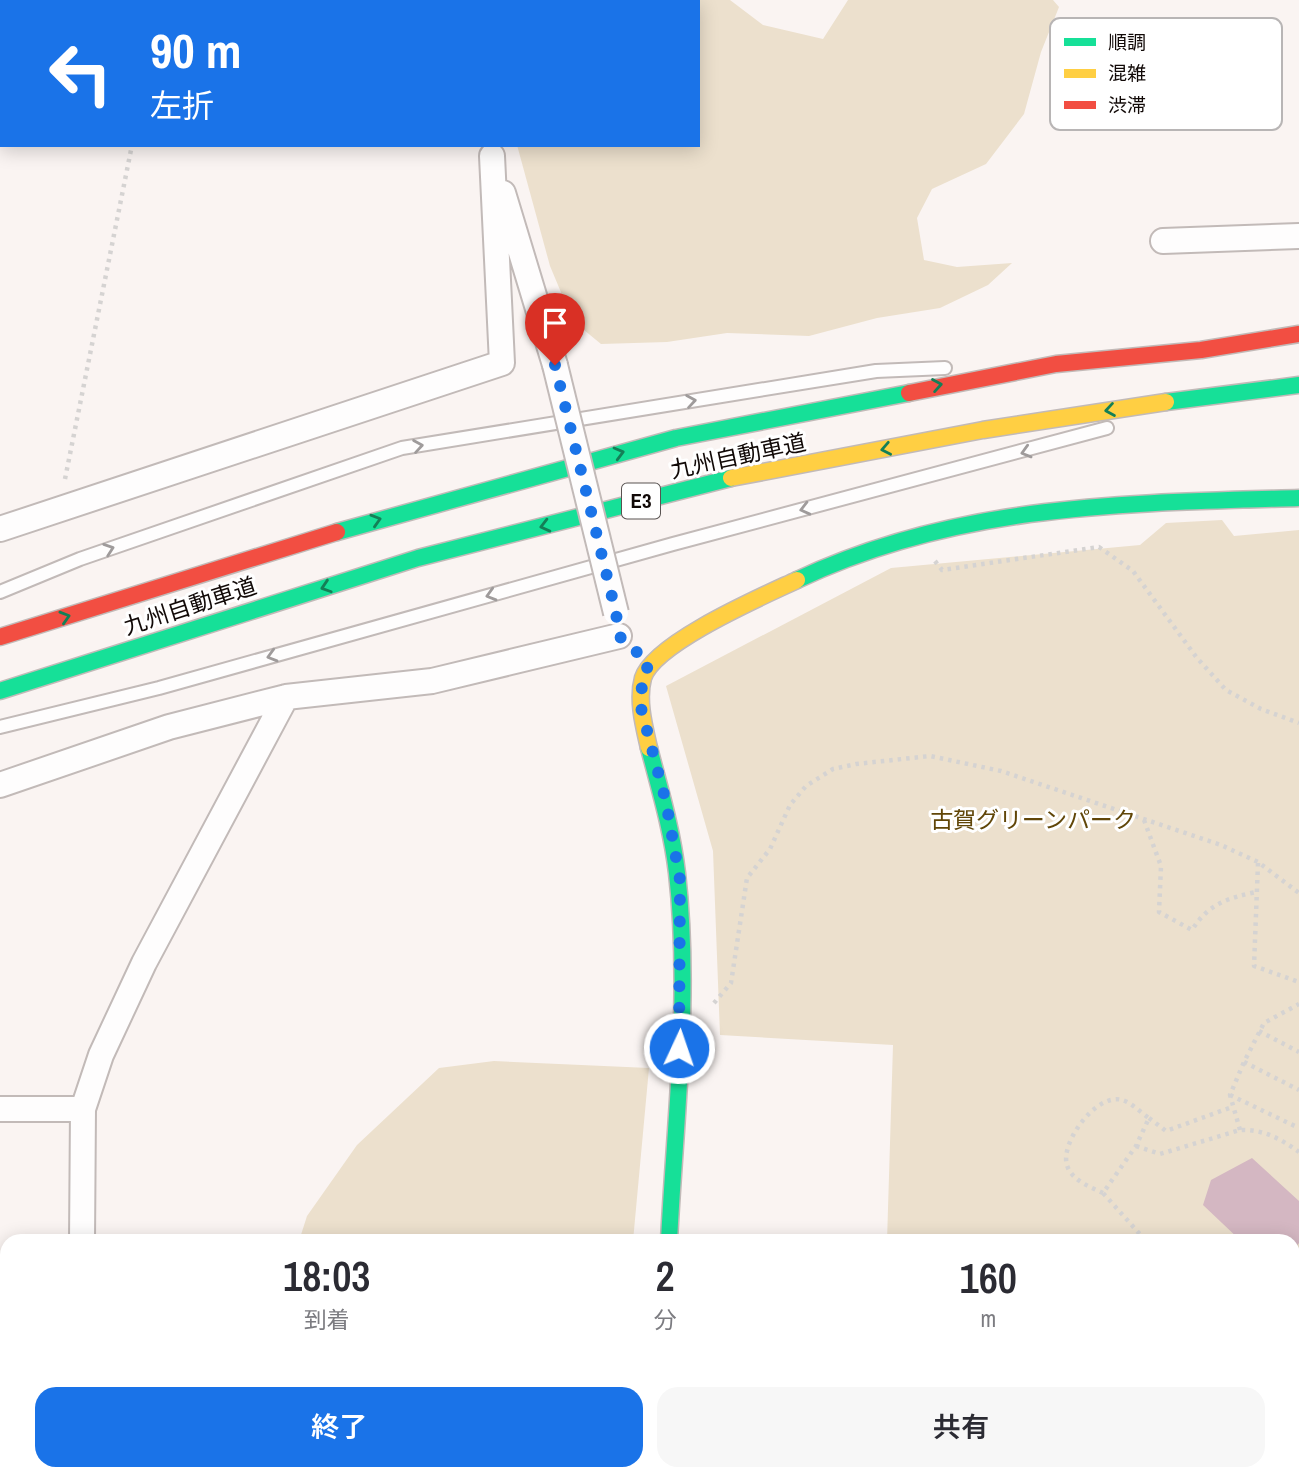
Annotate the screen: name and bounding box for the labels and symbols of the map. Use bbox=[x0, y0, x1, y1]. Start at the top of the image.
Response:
legend bbox=[1050, 18, 1282, 130]
text: 順調 bbox=[1108, 29, 1146, 55]
text: 混雑 bbox=[1108, 60, 1146, 86]
text: 渋滞 bbox=[1108, 92, 1146, 118]
pin bbox=[525, 293, 585, 365]
one-way arrow bbox=[931, 379, 943, 394]
one-way arrow bbox=[685, 394, 696, 409]
one-way arrow bbox=[1104, 403, 1116, 418]
street label: 九州自動車道 bbox=[667, 426, 809, 485]
one-way arrow bbox=[412, 439, 424, 454]
one-way arrow bbox=[880, 440, 892, 455]
one-way arrow bbox=[1020, 444, 1032, 459]
one-way arrow bbox=[613, 447, 625, 462]
road number: E3 bbox=[622, 484, 660, 518]
one-way arrow bbox=[799, 501, 811, 515]
one-way arrow bbox=[370, 513, 382, 528]
one-way arrow bbox=[539, 518, 551, 532]
one-way arrow bbox=[103, 543, 115, 557]
street label: 九州自動車道 bbox=[119, 569, 260, 642]
one-way arrow bbox=[320, 579, 332, 593]
one-way arrow bbox=[485, 586, 497, 601]
one-way arrow bbox=[59, 610, 71, 625]
one-way arrow bbox=[266, 648, 278, 663]
park label: 古賀グリーンパーク bbox=[930, 804, 1136, 835]
position arrow bbox=[642, 1011, 716, 1085]

